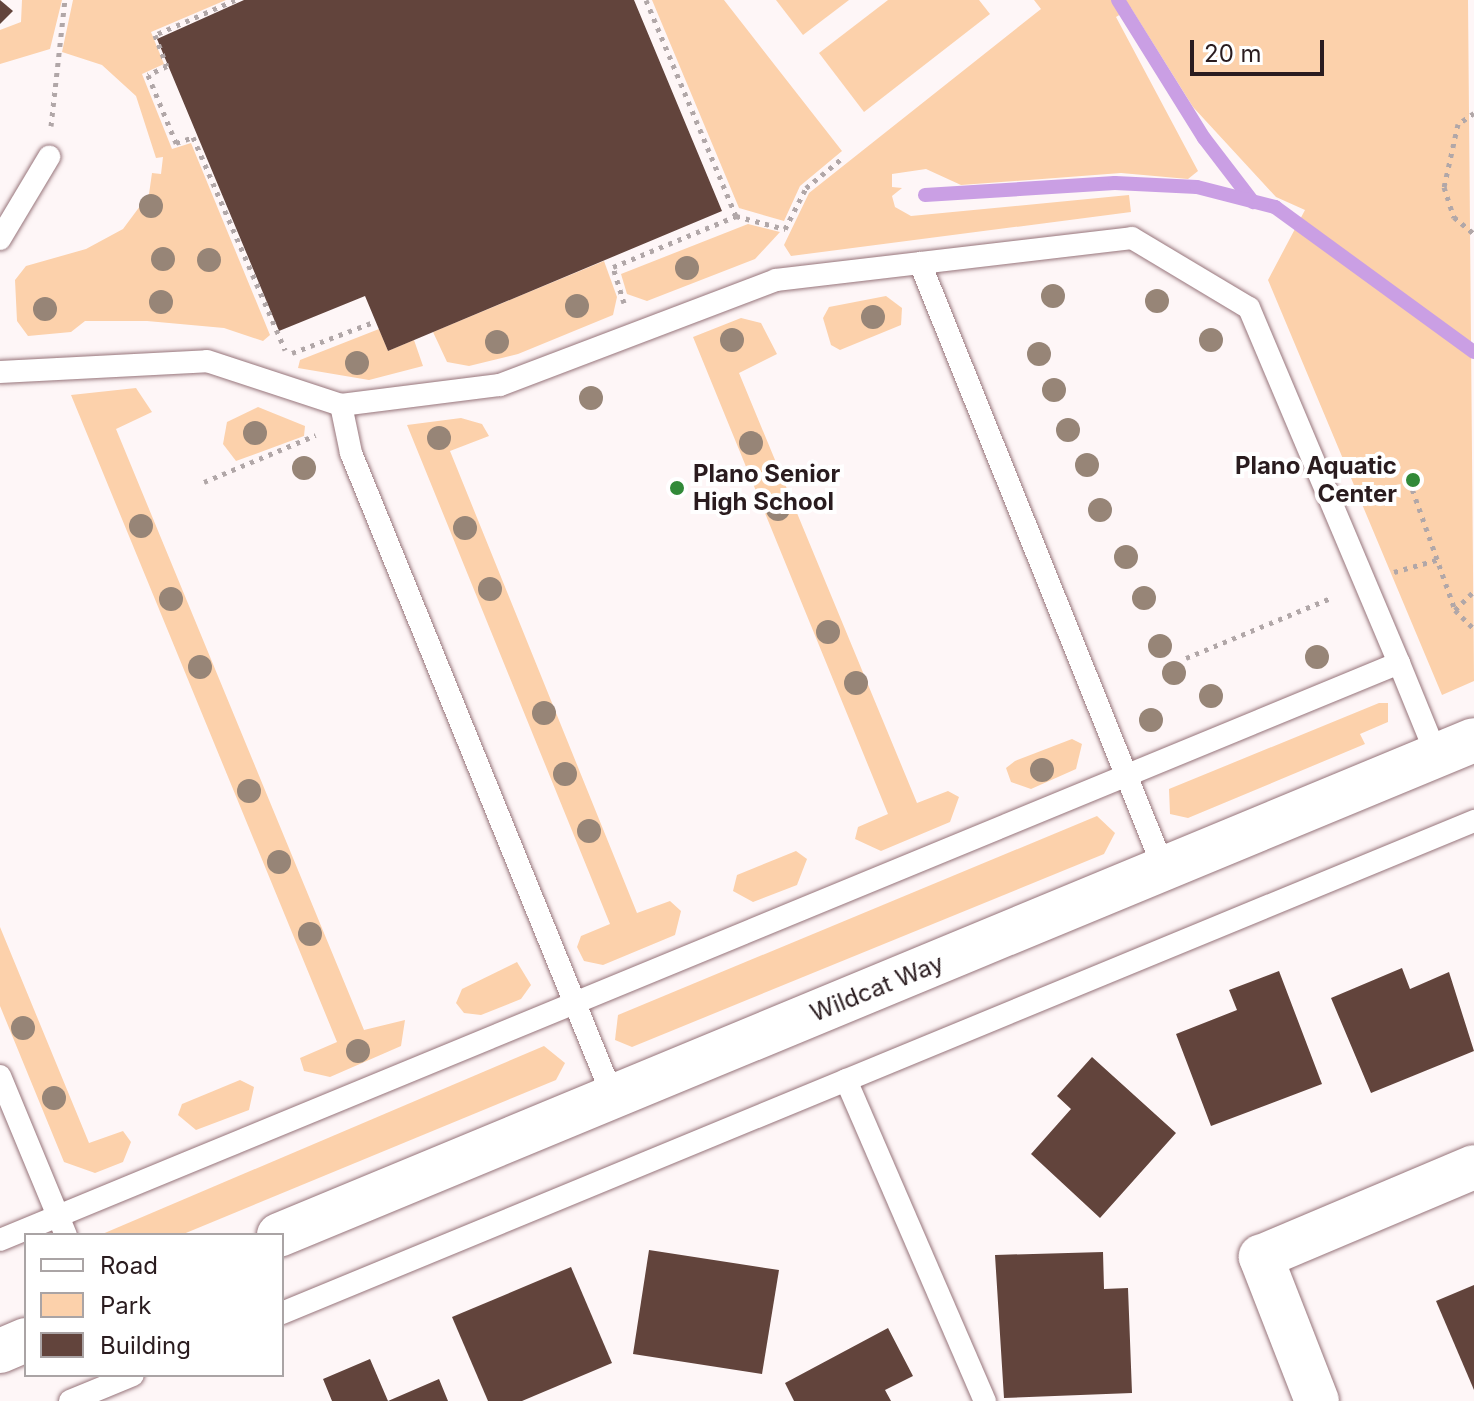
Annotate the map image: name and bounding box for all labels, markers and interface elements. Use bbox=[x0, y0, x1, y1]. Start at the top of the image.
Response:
scale bar bbox=[1194, 24, 1328, 74]
text: 20 m bbox=[1204, 39, 1262, 68]
place label: Plano Aquatic Center bbox=[1235, 452, 1397, 508]
place label: Plano Senior High School bbox=[693, 460, 840, 516]
marker: Plano Aquatic Center bbox=[1404, 471, 1422, 489]
marker: Plano Senior High School bbox=[668, 479, 686, 497]
street label: Wildcat Way bbox=[806, 948, 948, 1028]
legend bbox=[24, 1233, 284, 1377]
text: Road bbox=[100, 1251, 158, 1280]
text: Park bbox=[100, 1291, 151, 1320]
text: Building bbox=[100, 1331, 191, 1360]

